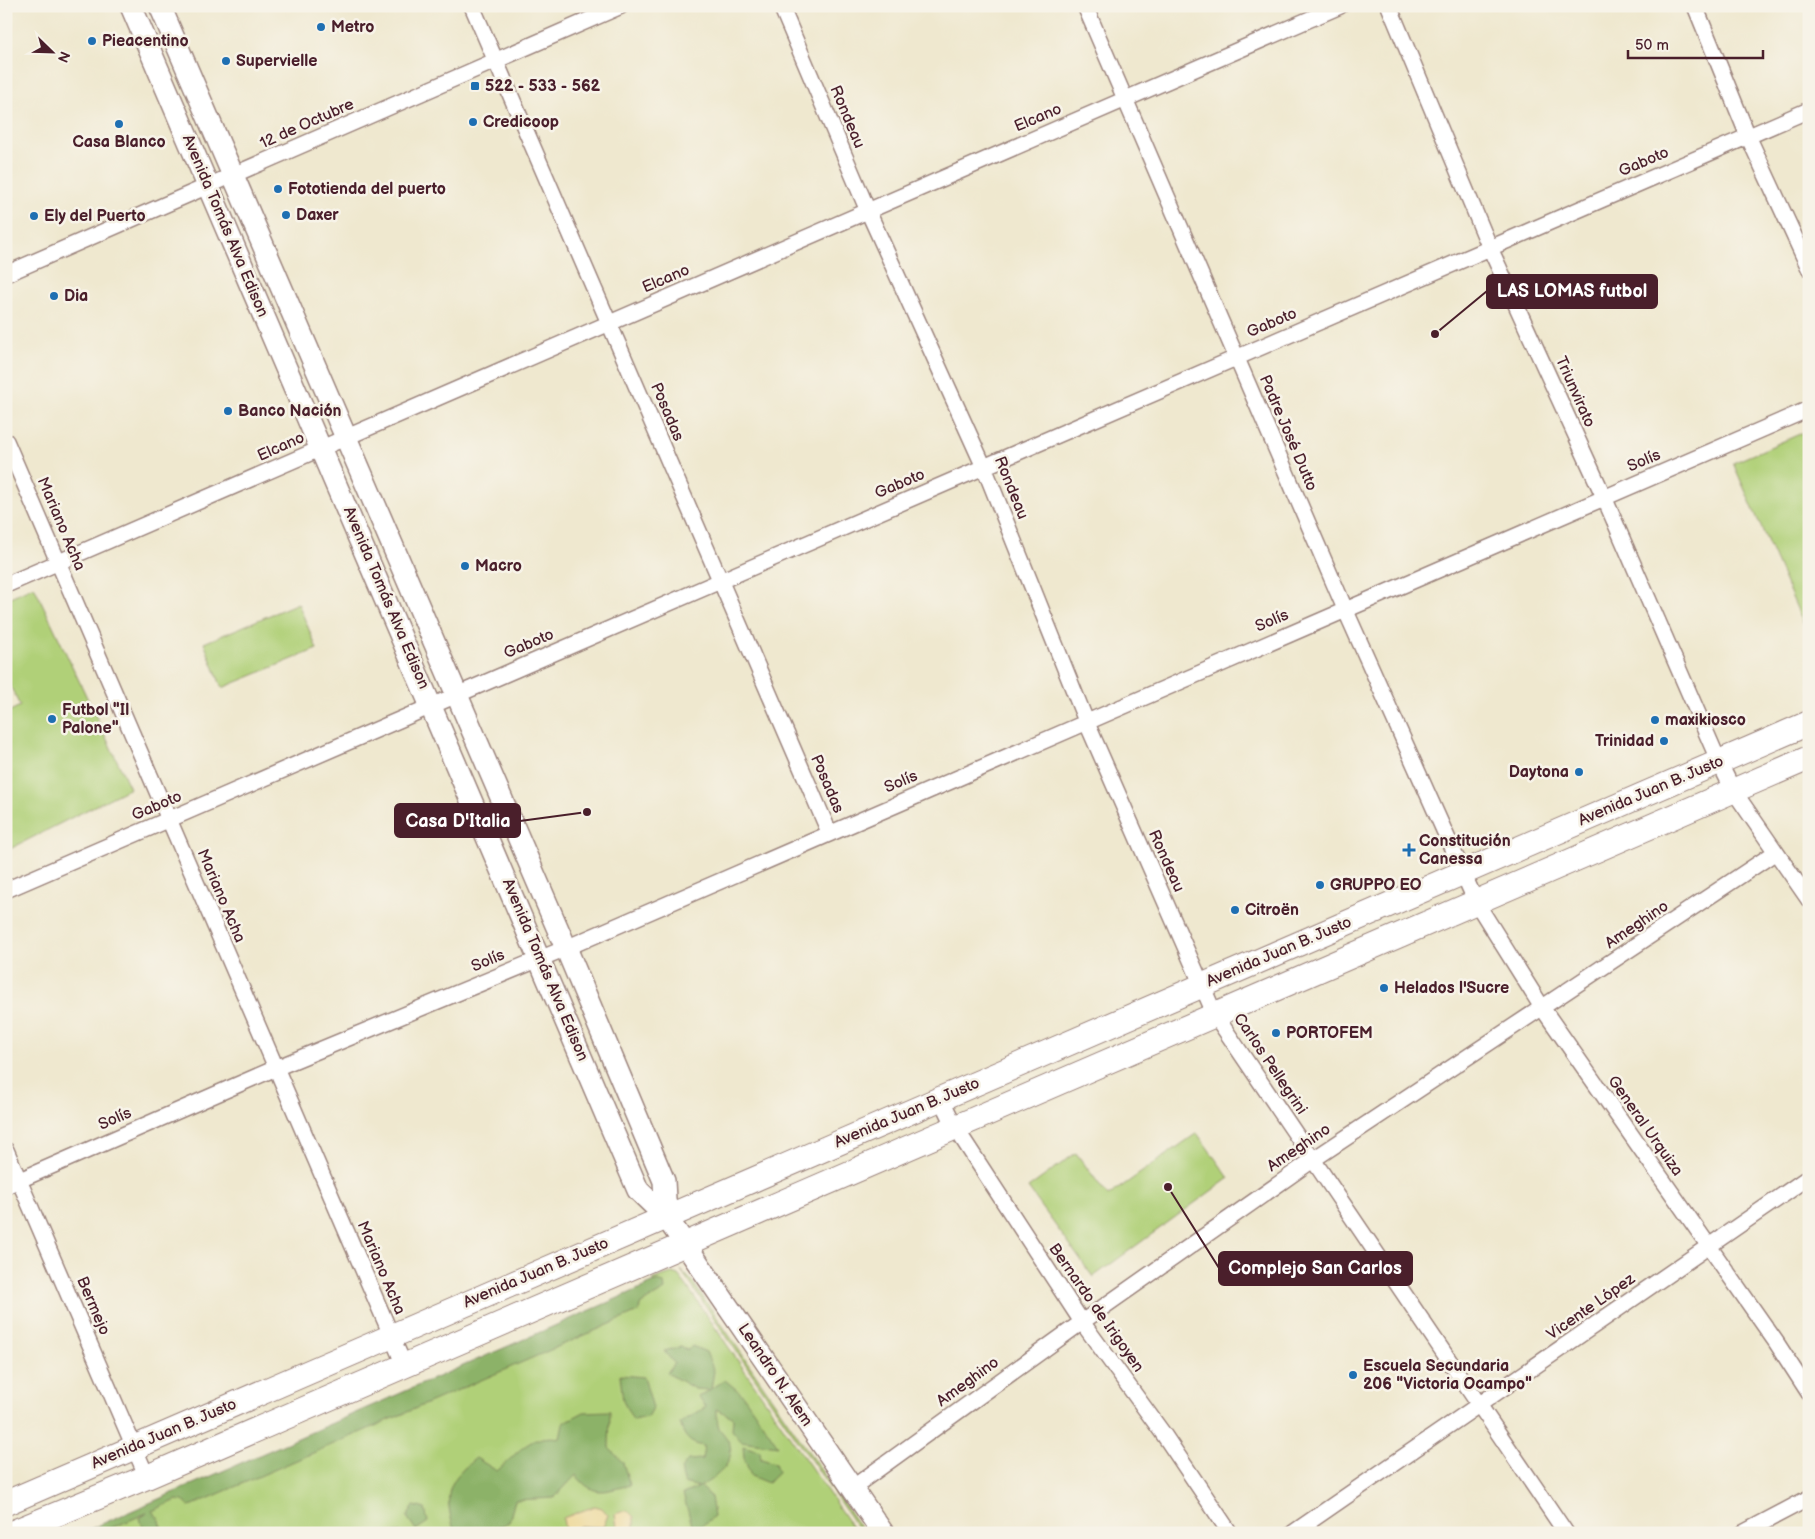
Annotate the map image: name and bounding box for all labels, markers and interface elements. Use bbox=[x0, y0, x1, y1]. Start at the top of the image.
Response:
place label: Metro bbox=[331, 18, 374, 37]
marker: Metro bbox=[315, 21, 327, 33]
north arrow bbox=[28, 28, 78, 78]
scale bar bbox=[1628, 28, 1762, 60]
place label: Pieacentino bbox=[102, 32, 189, 51]
marker: Pieacentino bbox=[86, 35, 98, 47]
text: 50 m bbox=[1635, 36, 1669, 55]
text: N bbox=[54, 49, 73, 65]
place label: Supervielle bbox=[236, 52, 317, 71]
marker: Supervielle bbox=[220, 55, 232, 67]
place label: 522 - 533 - 562 bbox=[485, 77, 601, 96]
marker: 522 - 533 - 562 bbox=[469, 80, 481, 92]
street label: Rondeau bbox=[825, 83, 869, 151]
street label: 12 de Octubre bbox=[257, 95, 358, 153]
street label: Elcano bbox=[1011, 100, 1065, 136]
place label: Credicoop bbox=[483, 113, 559, 132]
marker: Credicoop bbox=[467, 116, 479, 128]
marker: Casa Blanco bbox=[113, 118, 125, 130]
street label: Avenida Tomás Alva Edison bbox=[178, 132, 272, 320]
place label: Casa Blanco bbox=[72, 133, 166, 152]
street label: Gaboto bbox=[1616, 143, 1672, 181]
place label: Fototienda del puerto bbox=[288, 180, 446, 199]
marker: Fototienda del puerto bbox=[272, 183, 284, 195]
place label: Daxer bbox=[296, 206, 339, 225]
place label: Ely del Puerto bbox=[44, 207, 146, 226]
marker: Daxer bbox=[280, 209, 292, 221]
marker: Ely del Puerto bbox=[28, 210, 40, 222]
street label: Elcano bbox=[639, 261, 693, 297]
callout: LAS LOMAS futbol bbox=[1487, 275, 1657, 308]
text: LAS LOMAS futbol bbox=[1497, 281, 1647, 302]
place label: Dia bbox=[64, 287, 88, 306]
marker: Dia bbox=[48, 290, 60, 302]
street label: Gaboto bbox=[1244, 304, 1300, 342]
street label: Triunvirato bbox=[1551, 354, 1599, 430]
street label: Padre José Dutto bbox=[1255, 372, 1321, 494]
street label: Posadas bbox=[646, 380, 688, 444]
place label: Banco Nación bbox=[238, 402, 342, 421]
marker: Banco Nación bbox=[222, 405, 234, 417]
street label: Elcano bbox=[254, 428, 308, 466]
street label: Solís bbox=[1625, 446, 1663, 476]
street label: Rondeau bbox=[990, 454, 1032, 522]
street label: Gaboto bbox=[872, 465, 928, 503]
street label: Mariano Acha bbox=[33, 474, 89, 574]
street label: Avenida Tomás Alva Edison bbox=[339, 504, 433, 692]
place label: Macro bbox=[475, 557, 522, 576]
marker: Macro bbox=[459, 560, 471, 572]
street label: Solís bbox=[1253, 606, 1291, 636]
street label: Gaboto bbox=[501, 625, 557, 663]
place label: Futbol "Il Palone" bbox=[62, 701, 129, 738]
place label: maxikiosco bbox=[1665, 711, 1746, 730]
marker: Futbol "Il Palone" bbox=[46, 713, 58, 725]
marker: maxikiosco bbox=[1649, 714, 1661, 726]
place label: Trinidad bbox=[1595, 732, 1654, 751]
marker: Trinidad bbox=[1658, 735, 1670, 747]
street label: Posadas bbox=[806, 752, 848, 816]
street label: Avenida Juan B. Justo bbox=[1575, 752, 1727, 830]
place label: Daytona bbox=[1509, 763, 1569, 782]
marker: Daytona bbox=[1573, 766, 1585, 778]
street label: Solís bbox=[882, 767, 920, 797]
street label: Gaboto bbox=[129, 787, 185, 825]
callout: Casa D'Italia bbox=[395, 804, 520, 837]
text: Casa D'Italia bbox=[405, 811, 511, 832]
street label: Rondeau bbox=[1144, 827, 1188, 895]
place label: Constitución Canessa bbox=[1419, 832, 1511, 869]
marker: Constitución Canessa bbox=[1403, 844, 1415, 856]
street label: Mariano Acha bbox=[193, 846, 249, 946]
street label: Avenida Tomás Alva Edison bbox=[498, 876, 592, 1064]
place label: GRUPPO EO bbox=[1330, 876, 1422, 895]
marker: GRUPPO EO bbox=[1314, 879, 1326, 891]
street label: Ameghino bbox=[1602, 897, 1672, 953]
place label: Citroën bbox=[1245, 901, 1299, 920]
marker: Citroën bbox=[1229, 904, 1241, 916]
street label: Avenida Juan B. Justo bbox=[1203, 913, 1355, 991]
street label: Solís bbox=[469, 946, 507, 976]
place label: Helados l'Sucre bbox=[1394, 979, 1509, 998]
marker: Helados l'Sucre bbox=[1378, 982, 1390, 994]
street label: Carlos Pellegrini bbox=[1229, 1010, 1311, 1118]
place label: PORTOFEM bbox=[1286, 1024, 1373, 1043]
marker: PORTOFEM bbox=[1270, 1027, 1282, 1039]
street label: General Urquiza bbox=[1603, 1072, 1687, 1180]
street label: Avenida Juan B. Justo bbox=[831, 1074, 983, 1152]
street label: Solís bbox=[96, 1103, 134, 1135]
street label: Ameghino bbox=[1264, 1120, 1334, 1176]
street label: Mariano Acha bbox=[353, 1218, 409, 1318]
street label: Avenida Juan B. Justo bbox=[460, 1234, 612, 1312]
street label: Bernardo de Irigoyen bbox=[1044, 1240, 1148, 1376]
callout: Complejo San Carlos bbox=[1219, 1252, 1412, 1285]
text: Complejo San Carlos bbox=[1228, 1258, 1402, 1279]
street label: Vicente López bbox=[1543, 1269, 1639, 1344]
street label: Bermejo bbox=[72, 1274, 114, 1338]
street label: Leandro N. Alem bbox=[734, 1320, 816, 1430]
street label: Ameghino bbox=[933, 1353, 1003, 1411]
place label: Escuela Secundaria 206 "Victoria Ocampo" bbox=[1363, 1357, 1532, 1394]
marker: Escuela Secundaria 206 "Victoria Ocampo" bbox=[1347, 1369, 1359, 1381]
street label: Avenida Juan B. Justo bbox=[88, 1395, 240, 1473]

